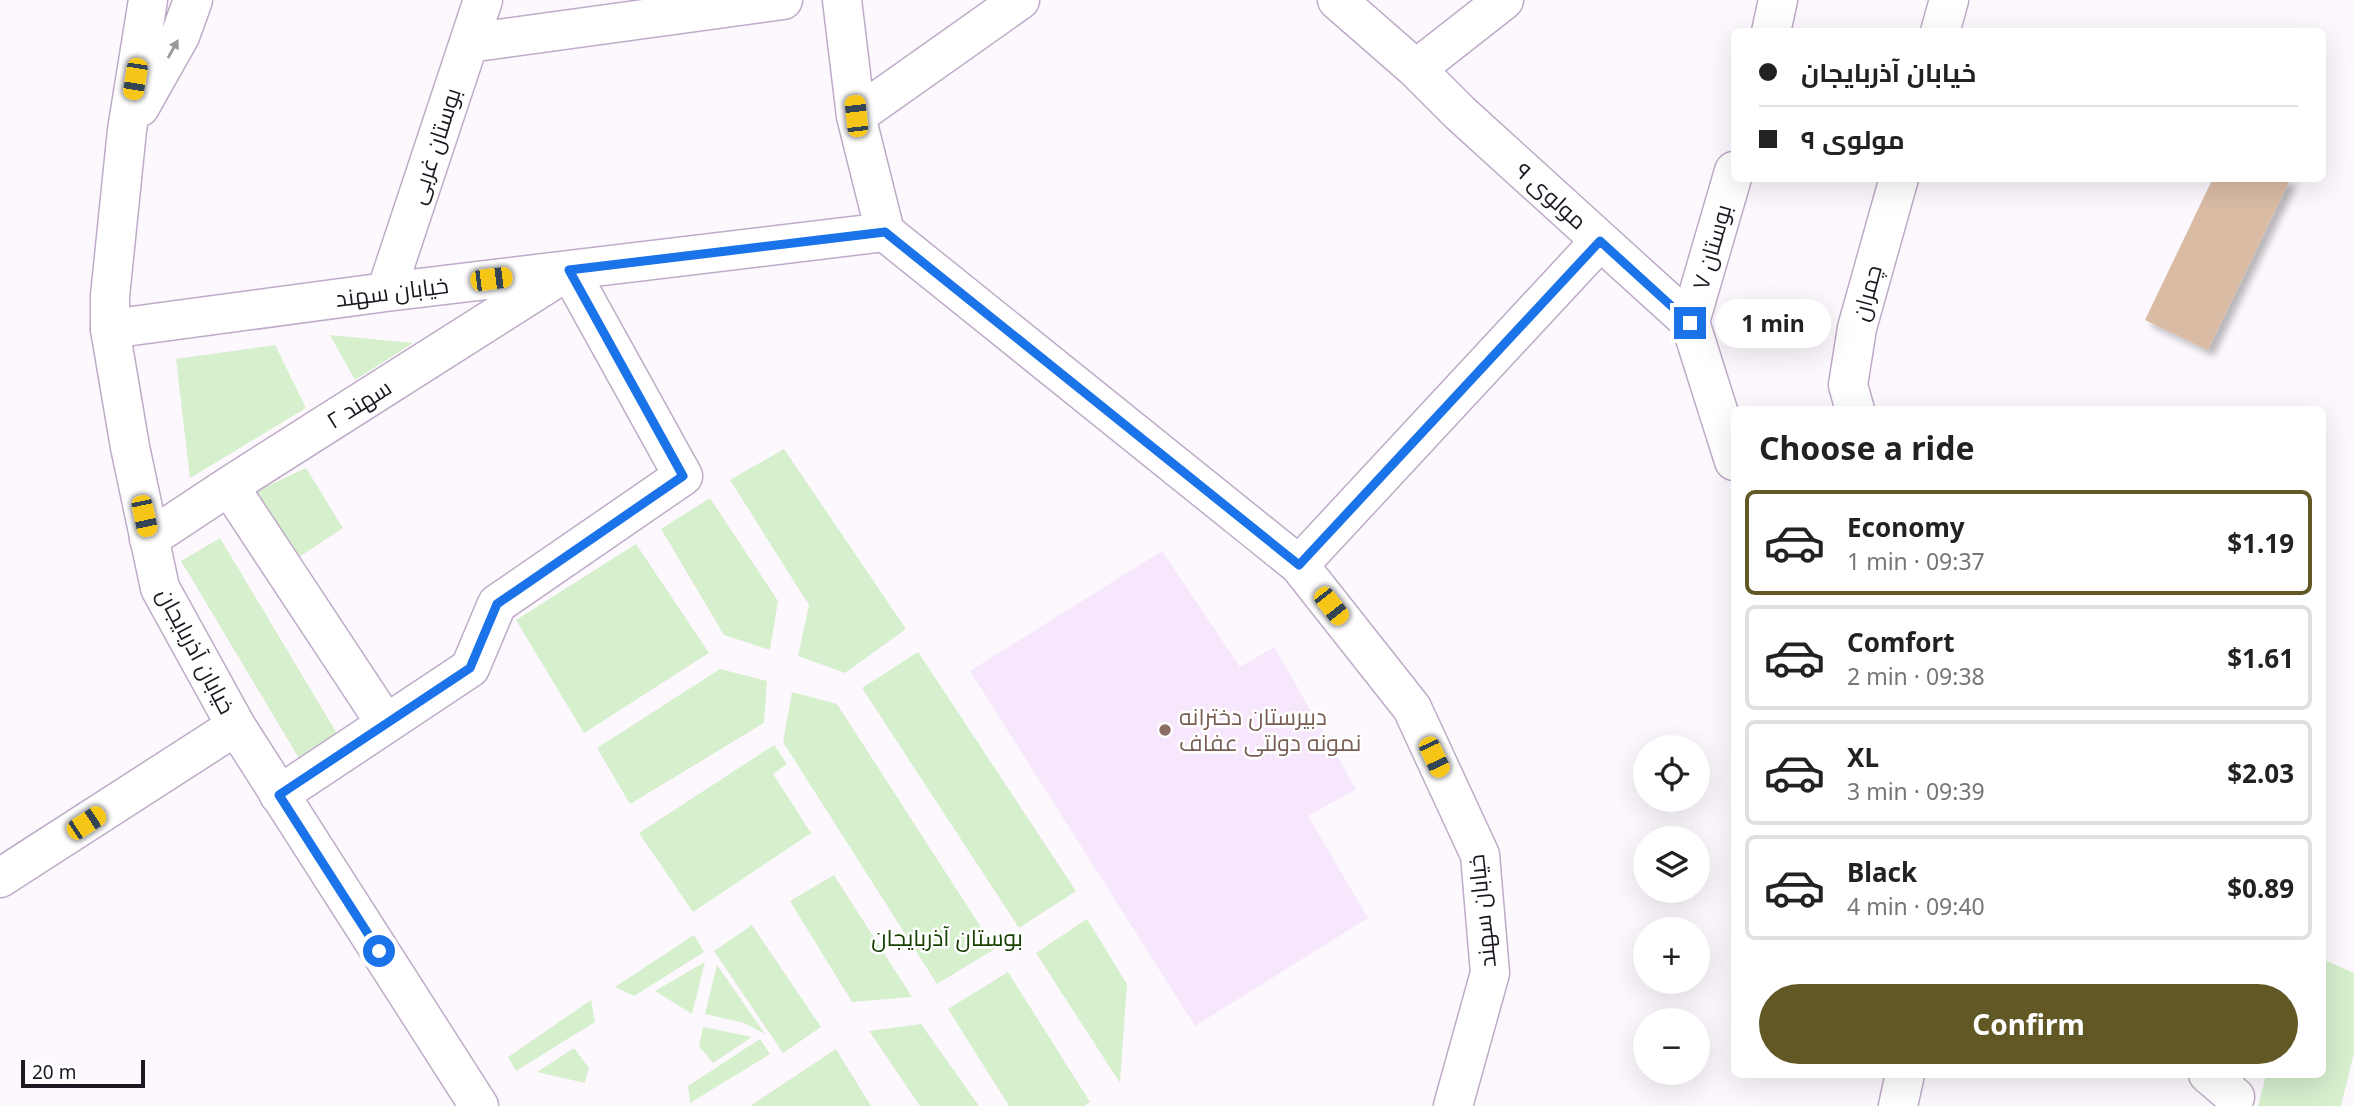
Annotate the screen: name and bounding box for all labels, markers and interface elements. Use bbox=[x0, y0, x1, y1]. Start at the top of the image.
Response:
one-way arrow bbox=[167, 40, 179, 59]
text: خیابان آذربایجان bbox=[1801, 54, 1976, 90]
car bbox=[122, 57, 149, 101]
street label: بوستان غربی bbox=[400, 84, 468, 208]
car bbox=[844, 94, 869, 138]
text: مولوی ۹ bbox=[1801, 121, 1905, 157]
street label: مولوی ۹ bbox=[1509, 155, 1594, 236]
street label: بوستان ۷ bbox=[1684, 200, 1739, 293]
street label: چمران bbox=[1843, 261, 1889, 324]
car bbox=[469, 266, 514, 292]
street label: خیابان سهند bbox=[333, 268, 450, 314]
callout: 1 min bbox=[1714, 298, 1830, 348]
route end bbox=[1674, 307, 1706, 339]
text: 1 min bbox=[1741, 307, 1805, 339]
street label: سهند ۲ bbox=[320, 371, 397, 436]
text: Choose a ride bbox=[1759, 426, 1975, 469]
car bbox=[130, 493, 159, 539]
text: Economy bbox=[1847, 509, 1965, 545]
icon: car bbox=[1763, 511, 1826, 574]
text: $1.19 bbox=[2227, 525, 2294, 561]
text: 1 min · 09:37 bbox=[1847, 545, 1985, 577]
street label: خیابان آذربایجان bbox=[150, 582, 244, 719]
car bbox=[1310, 583, 1353, 629]
text: Comfort bbox=[1847, 624, 1955, 660]
icon: car bbox=[1763, 626, 1826, 689]
text: $1.61 bbox=[2227, 640, 2294, 676]
text: 2 min · 09:38 bbox=[1847, 660, 1985, 692]
place label: دبیرستان دخترانه نمونه دولتی عفاف bbox=[1179, 700, 1361, 758]
marker: دبیرستان دخترانه نمونه دولتی عفاف bbox=[1157, 722, 1173, 738]
car bbox=[1416, 734, 1453, 780]
map controls bbox=[1633, 735, 1710, 1085]
button: locate bbox=[1633, 735, 1710, 812]
text: XL bbox=[1847, 739, 1879, 775]
icon: car bbox=[1763, 741, 1826, 804]
text: $2.03 bbox=[2227, 755, 2294, 791]
text: 3 min · 09:39 bbox=[1847, 775, 1985, 807]
car bbox=[63, 803, 110, 843]
button: layers bbox=[1633, 826, 1710, 903]
street label: خیابان سهند bbox=[1459, 853, 1503, 969]
text: Black bbox=[1847, 854, 1917, 890]
icon: car bbox=[1763, 856, 1826, 919]
text: $0.89 bbox=[2227, 870, 2294, 906]
text: 4 min · 09:40 bbox=[1847, 890, 1985, 922]
button: + bbox=[1633, 917, 1710, 994]
park label: بوستان آذربایجان bbox=[871, 921, 1023, 953]
route start bbox=[363, 935, 395, 967]
button: Confirm bbox=[1759, 984, 2298, 1064]
button: − bbox=[1633, 1008, 1710, 1085]
scale bar bbox=[21, 1057, 145, 1089]
text: 20 m bbox=[32, 1059, 76, 1085]

